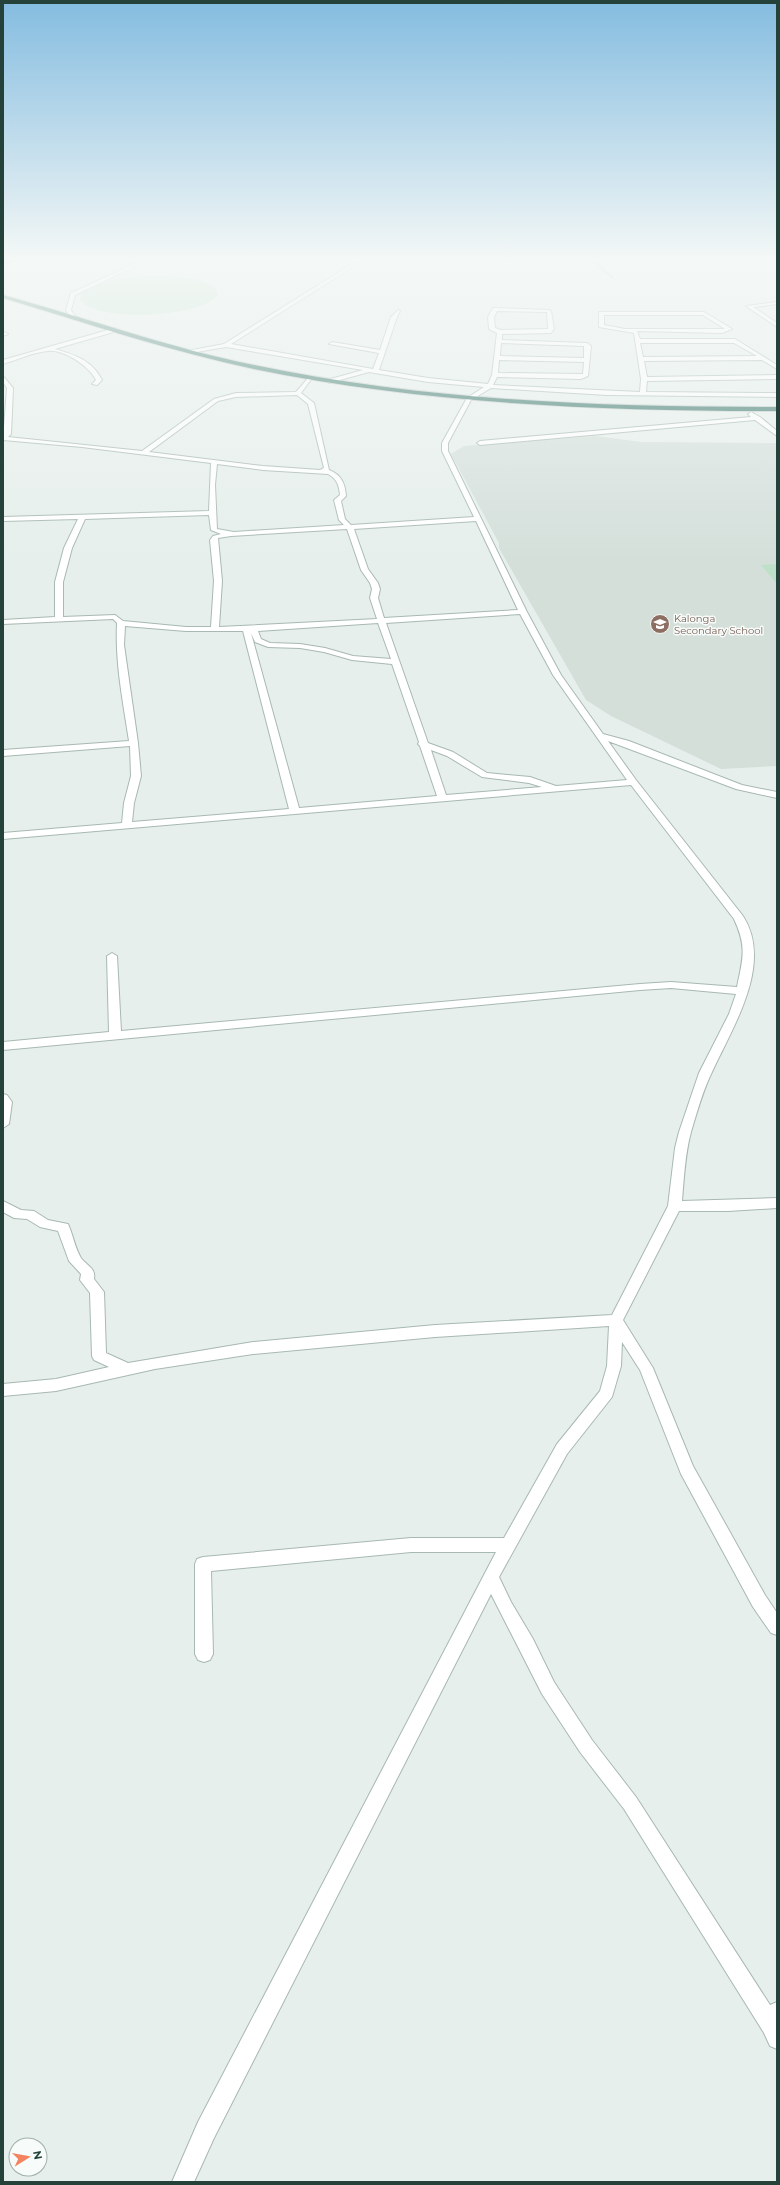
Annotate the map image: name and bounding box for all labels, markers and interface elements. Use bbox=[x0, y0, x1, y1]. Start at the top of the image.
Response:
place label: Kalonga Secondary School bbox=[674, 612, 763, 637]
school or university icon: Kalonga Secondary School bbox=[649, 613, 671, 635]
north arrow bbox=[8, 2137, 48, 2177]
text: N bbox=[30, 2149, 46, 2161]

